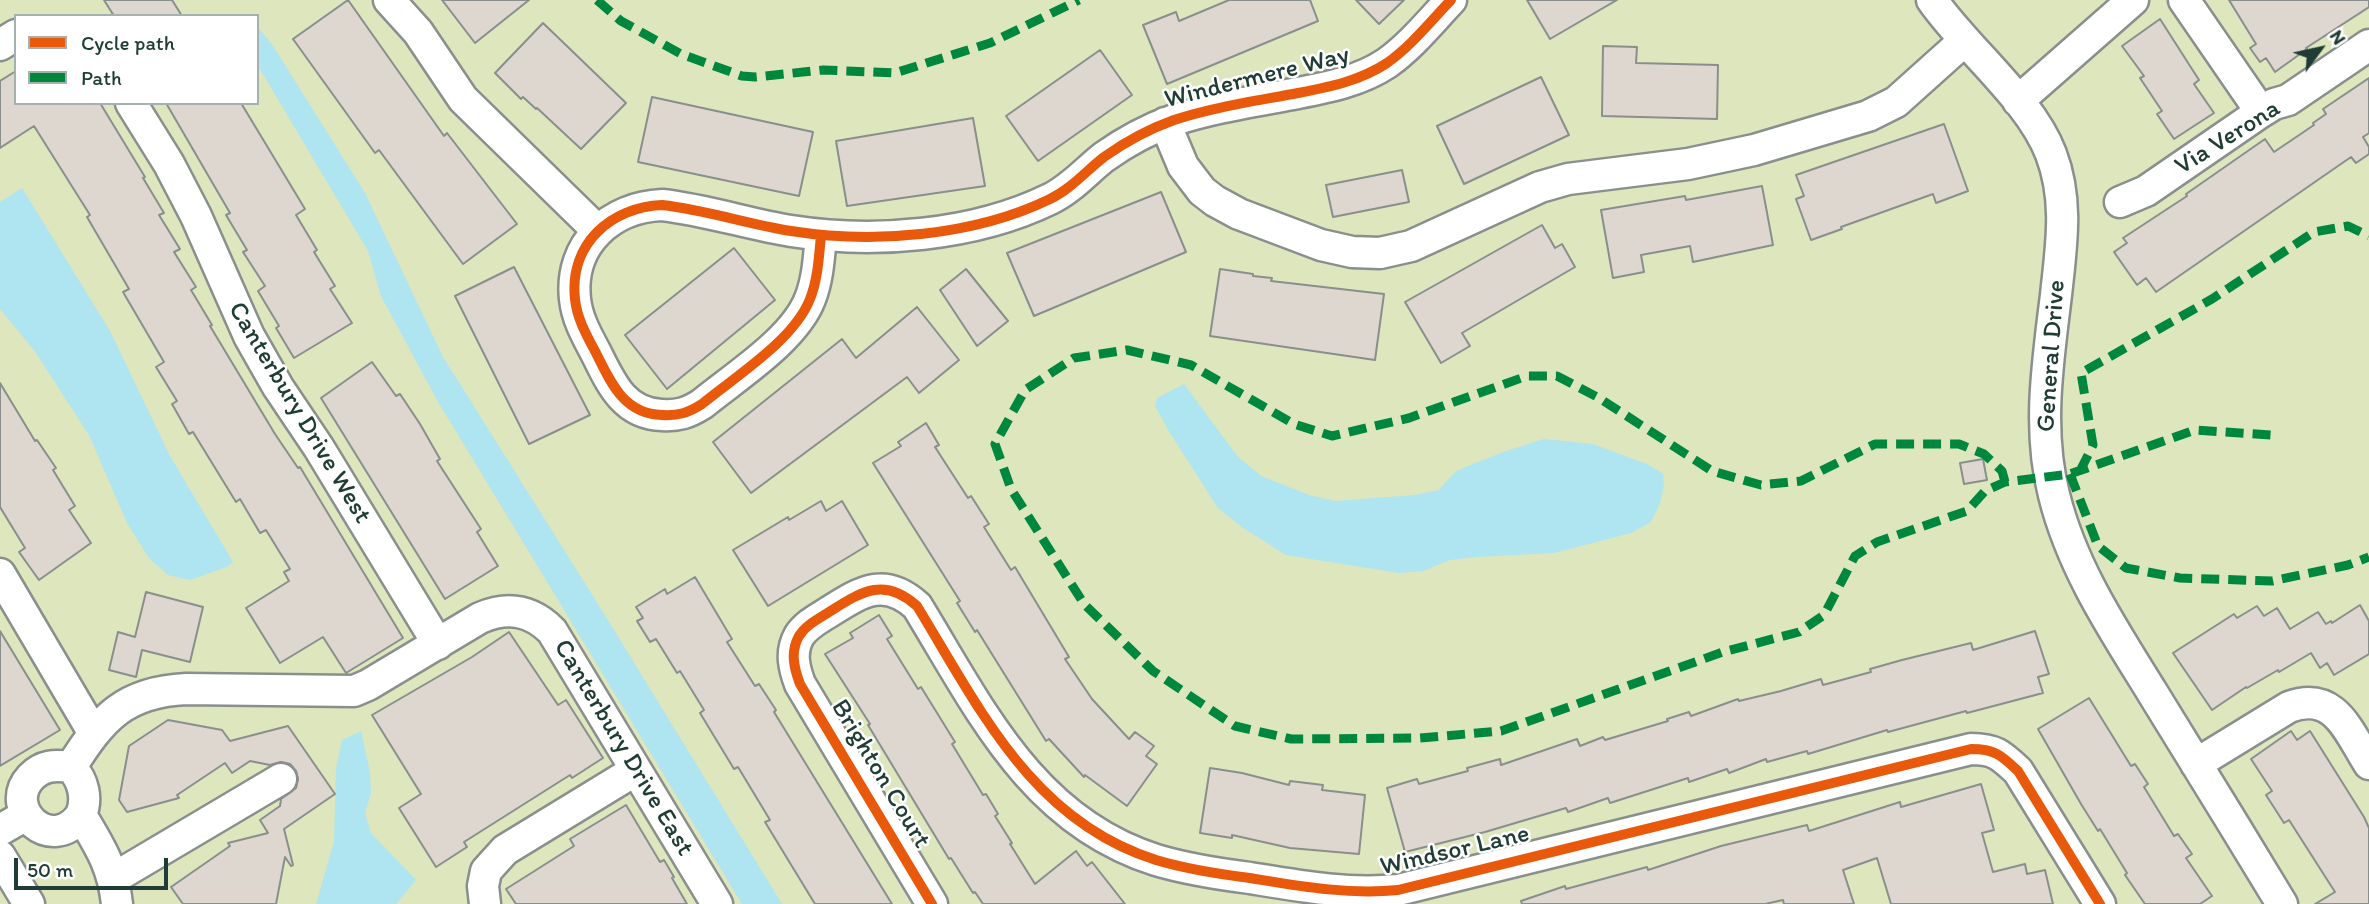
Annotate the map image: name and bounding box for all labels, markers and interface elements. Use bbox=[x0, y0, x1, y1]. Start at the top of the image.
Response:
legend bbox=[14, 14, 259, 105]
north arrow bbox=[2285, 14, 2355, 84]
text: N bbox=[2325, 26, 2351, 49]
text: Cycle path bbox=[81, 30, 175, 55]
street label: Windermere Way bbox=[1161, 40, 1353, 116]
text: Path bbox=[81, 65, 122, 90]
street label: Via Verona bbox=[2170, 93, 2286, 183]
street label: General Drive bbox=[2031, 279, 2073, 433]
street label: Canterbury Drive West bbox=[221, 297, 377, 529]
street label: Canterbury Drive East bbox=[546, 634, 700, 862]
street label: Brighton Court bbox=[823, 694, 937, 854]
street label: Windsor Lane bbox=[1377, 819, 1533, 883]
scale bar bbox=[18, 844, 172, 888]
text: 50 m bbox=[27, 857, 73, 882]

